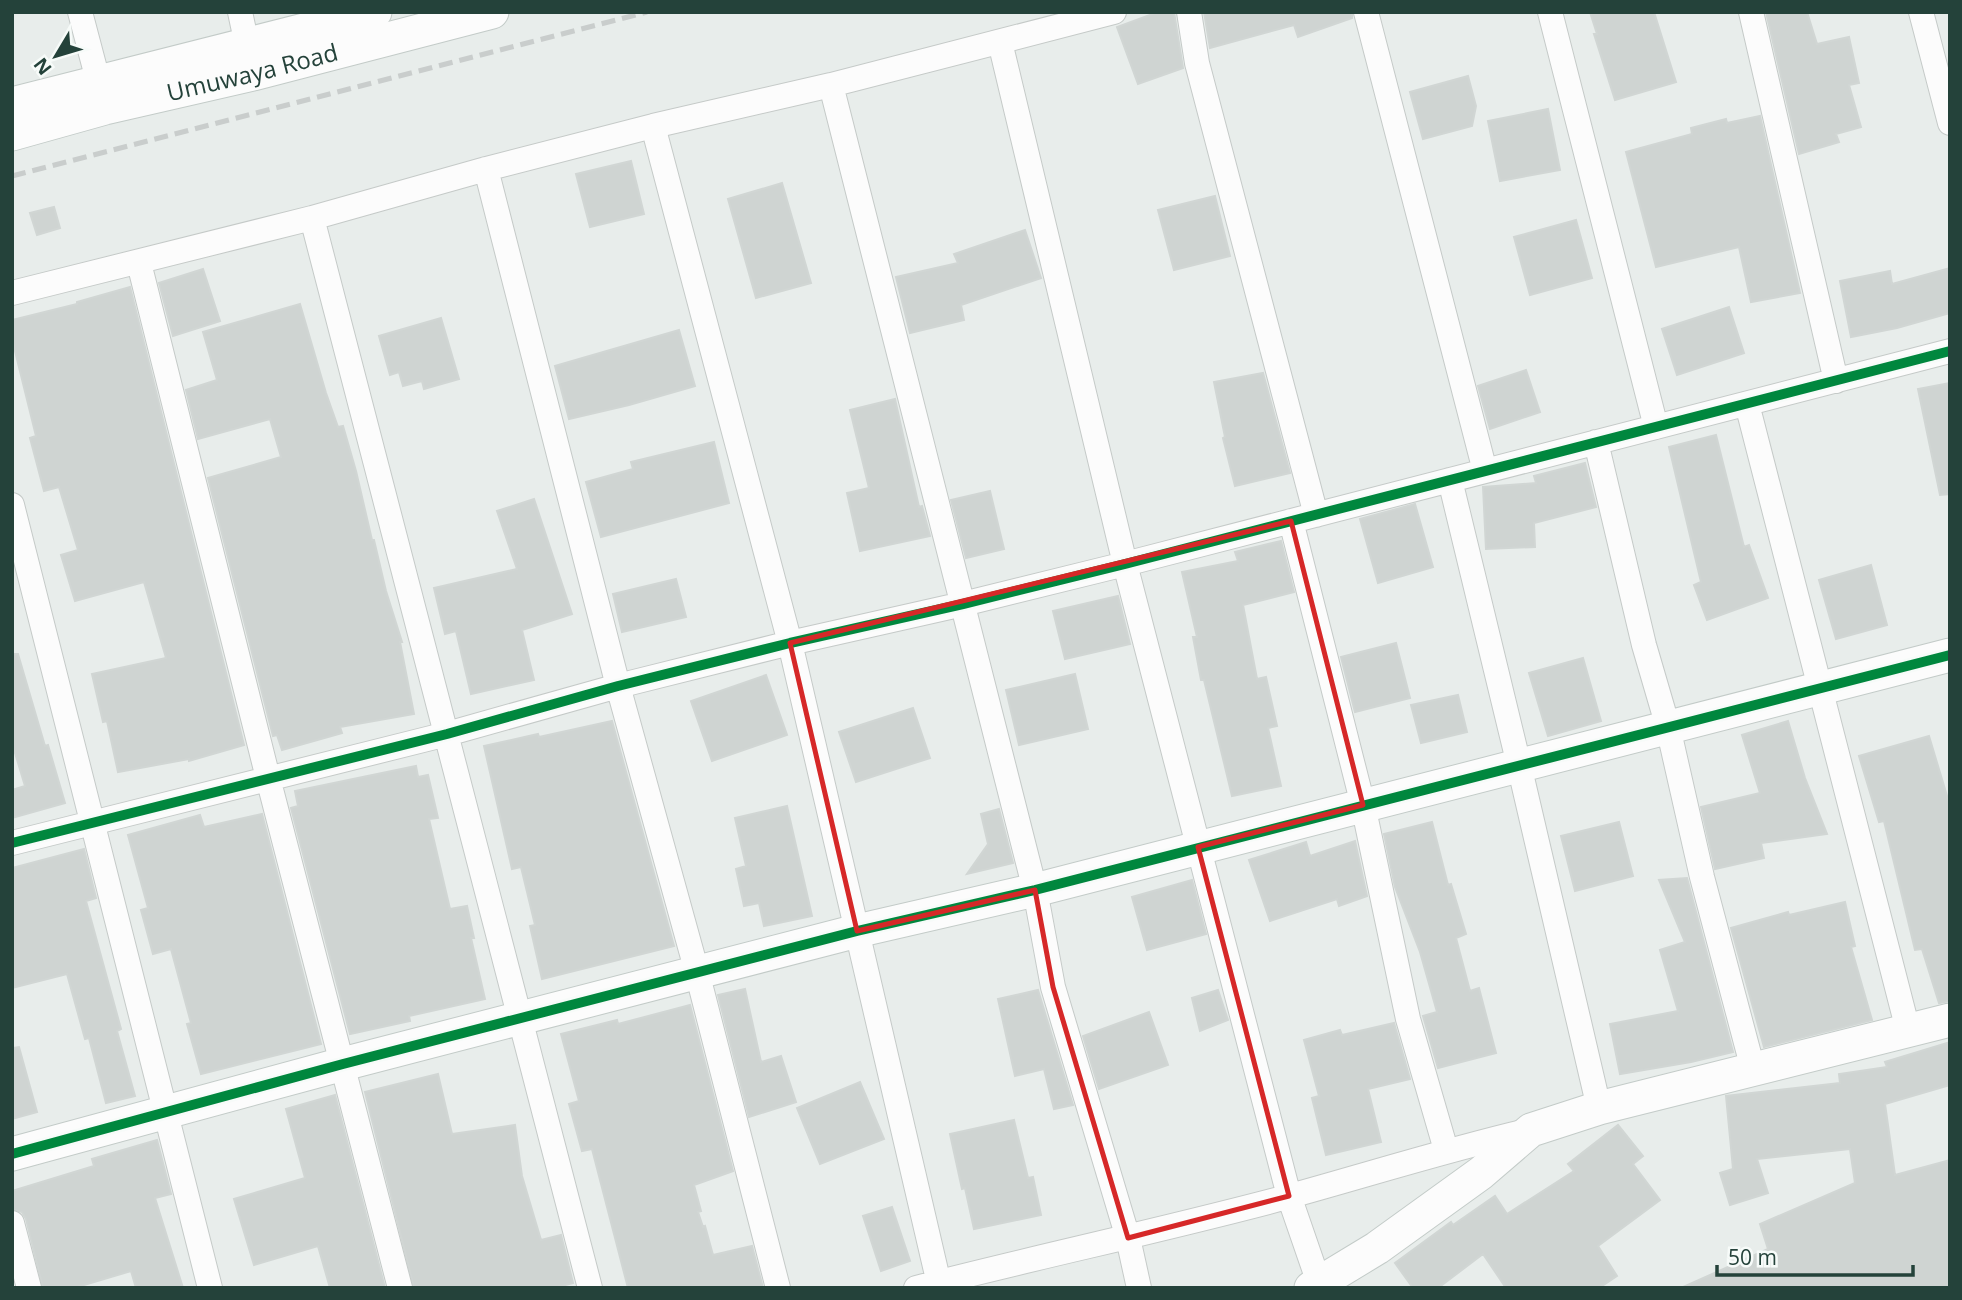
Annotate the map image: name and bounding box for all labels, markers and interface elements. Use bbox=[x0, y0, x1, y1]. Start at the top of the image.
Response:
north arrow bbox=[21, 21, 91, 91]
street label: Umuwaya Road bbox=[163, 35, 341, 108]
text: N bbox=[28, 52, 58, 81]
scale bar bbox=[1717, 1234, 1913, 1278]
text: 50 m bbox=[1728, 1243, 1777, 1271]

